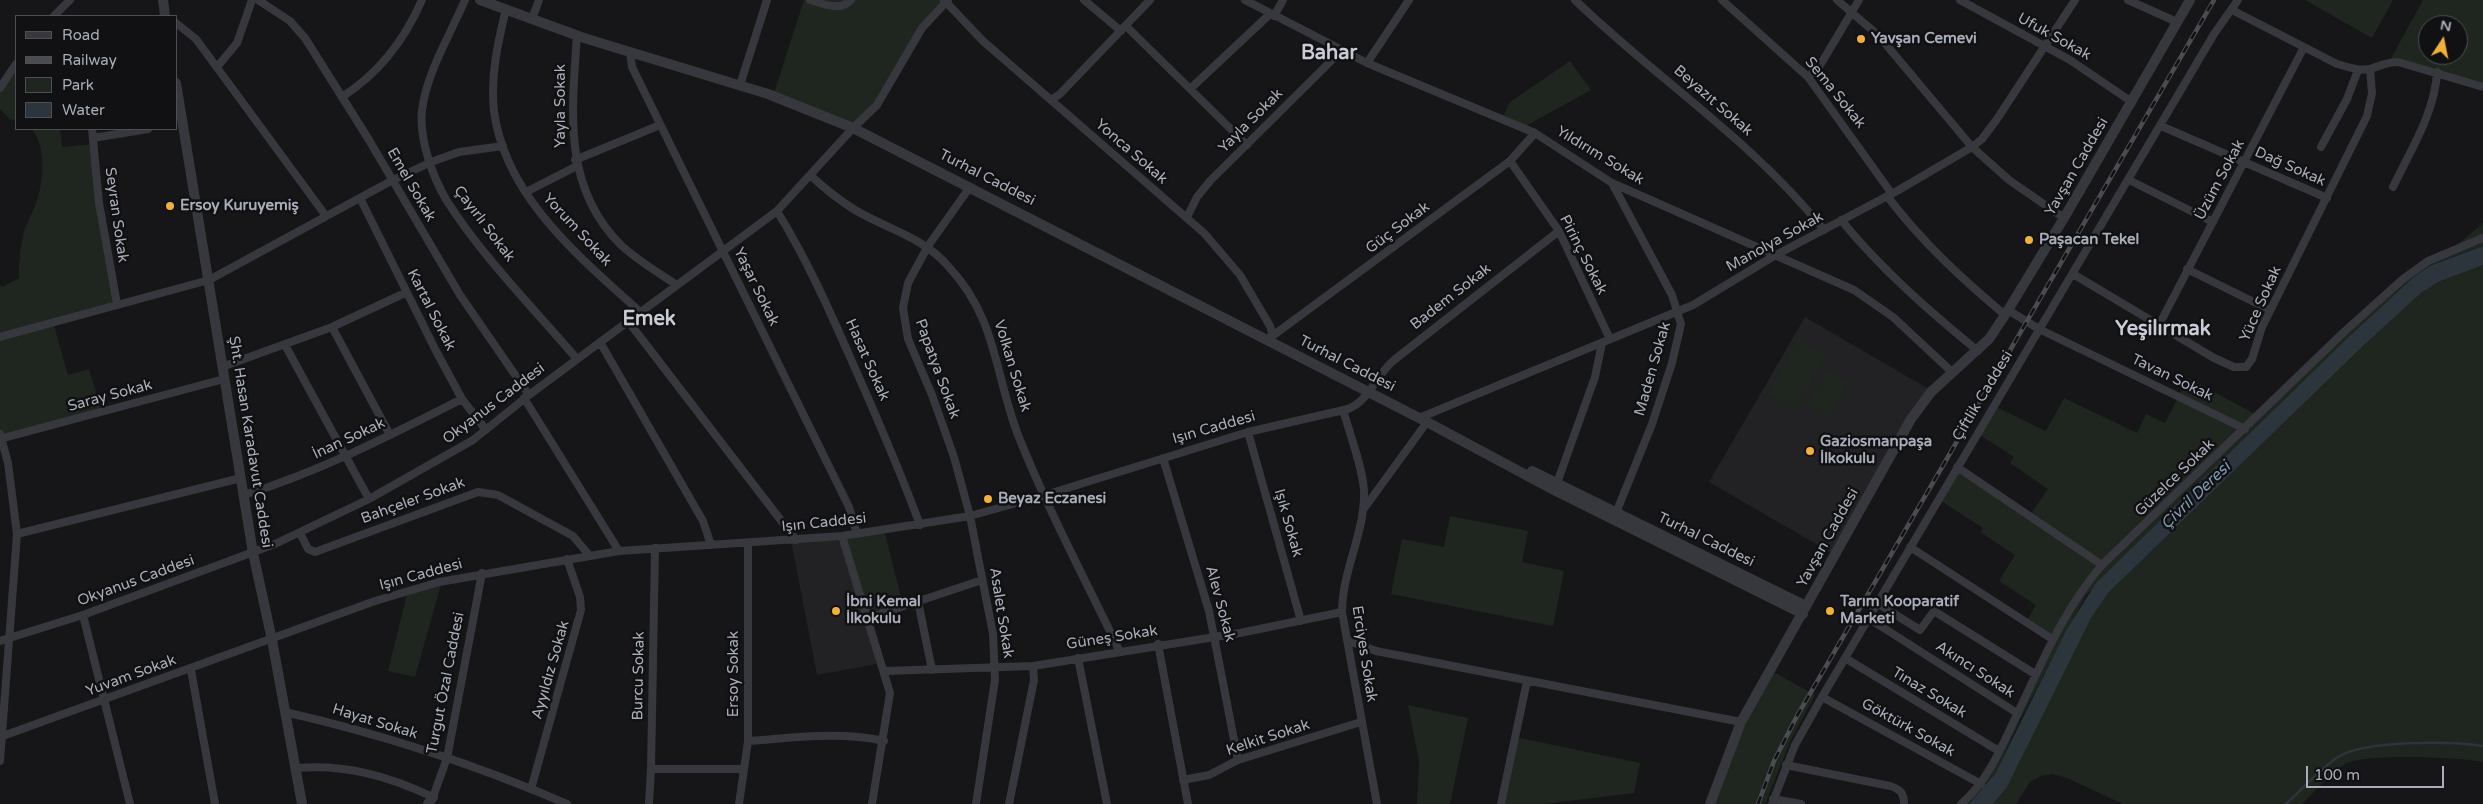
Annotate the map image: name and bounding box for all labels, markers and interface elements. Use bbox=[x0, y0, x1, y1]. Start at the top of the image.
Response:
street label: Ufuk Sokak bbox=[2014, 9, 2094, 65]
legend bbox=[15, 15, 178, 130]
north arrow bbox=[2418, 15, 2468, 65]
text: N bbox=[2439, 16, 2453, 35]
text: Road bbox=[62, 26, 100, 44]
place label: Yavşan Cemevi bbox=[1871, 30, 1977, 48]
marker: Yavşan Cemevi bbox=[1855, 33, 1867, 45]
district label: Bahar bbox=[1301, 42, 1357, 66]
text: Railway bbox=[62, 51, 117, 69]
street label: Sema Sokak bbox=[1801, 54, 1869, 132]
street label: Beyazıt Sokak bbox=[1670, 62, 1756, 140]
street label: Yayla Sokak bbox=[552, 64, 570, 148]
text: Park bbox=[62, 76, 94, 94]
street label: Yayla Sokak bbox=[1215, 85, 1287, 157]
text: Water bbox=[62, 101, 105, 119]
street label: Yavşan Caddesi bbox=[2042, 115, 2112, 219]
street label: Yonca Sokak bbox=[1091, 116, 1171, 188]
street label: Yıldırım Sokak bbox=[1553, 123, 1647, 189]
street label: Üzüm Sokak bbox=[2191, 137, 2249, 223]
street label: Dağ Sokak bbox=[2252, 143, 2328, 191]
street label: Emel Sokak bbox=[383, 145, 439, 225]
street label: Turhal Caddesi bbox=[936, 146, 1038, 210]
street label: Seyran Sokak bbox=[100, 166, 132, 264]
street label: Çayırlı Sokak bbox=[450, 182, 518, 266]
street label: Yorum Sokak bbox=[539, 190, 615, 270]
place label: Ersoy Kuruyemiş bbox=[180, 197, 299, 215]
street label: Güç Sokak bbox=[1362, 198, 1434, 258]
marker: Ersoy Kuruyemiş bbox=[164, 200, 176, 212]
street label: Manolya Sokak bbox=[1723, 208, 1827, 276]
street label: Pirinç Sokak bbox=[1555, 212, 1611, 298]
place label: Paşacan Tekel bbox=[2039, 231, 2139, 249]
marker: Paşacan Tekel bbox=[2023, 234, 2035, 246]
street label: Yaşar Sokak bbox=[729, 245, 783, 329]
street label: Badem Sokak bbox=[1407, 260, 1495, 334]
street label: Yüce Sokak bbox=[2236, 263, 2286, 345]
street label: Kartal Sokak bbox=[403, 266, 459, 354]
district label: Emek bbox=[622, 308, 676, 332]
street label: Hasat Sokak bbox=[841, 316, 893, 404]
street label: Papatya Sokak bbox=[911, 317, 963, 421]
street label: Volkan Sokak bbox=[990, 318, 1034, 414]
district label: Yeşilırmak bbox=[2115, 318, 2211, 342]
street label: Maden Sokak bbox=[1631, 320, 1675, 418]
street label: Turhal Caddesi bbox=[1296, 332, 1398, 396]
street label: Şht. Hasan Karadavut Caddesi bbox=[224, 335, 276, 549]
street label: Çiftlik Caddesi bbox=[1949, 348, 2017, 444]
street label: Tavan Sokak bbox=[2128, 351, 2216, 405]
street label: Okyanus Caddesi bbox=[439, 360, 549, 448]
street label: Saray Sokak bbox=[66, 376, 154, 416]
street label: Işın Caddesi bbox=[1171, 408, 1257, 448]
street label: İnan Sokak bbox=[310, 414, 388, 464]
place label: Gaziosmanpaşa İlkokulu bbox=[1820, 433, 1932, 468]
street label: Güzelce Sokak bbox=[2132, 436, 2218, 520]
marker: Gaziosmanpaşa İlkokulu bbox=[1804, 445, 1816, 457]
water label: Çivril Deresi bbox=[2157, 458, 2235, 534]
street label: Bahçeler Sokak bbox=[359, 474, 467, 528]
street label: Yavşan Caddesi bbox=[1793, 485, 1863, 591]
street label: Işık Sokak bbox=[1270, 487, 1306, 559]
place label: Beyaz Eczanesi bbox=[998, 490, 1106, 508]
marker: Beyaz Eczanesi bbox=[982, 493, 994, 505]
street label: Turhal Caddesi bbox=[1655, 509, 1757, 571]
street label: Işın Caddesi bbox=[781, 510, 867, 536]
street label: Okyanus Caddesi bbox=[75, 551, 197, 611]
street label: Işın Caddesi bbox=[377, 555, 465, 595]
street label: Alev Sokak bbox=[1201, 564, 1239, 644]
street label: Asalet Sokak bbox=[985, 566, 1017, 660]
place label: İbni Kemal İlkokulu bbox=[846, 593, 921, 628]
place label: Tarım Kooparatif Marketi bbox=[1840, 593, 1959, 628]
marker: İbni Kemal İlkokulu bbox=[830, 605, 842, 617]
street label: Erciyes Sokak bbox=[1348, 605, 1380, 703]
marker: Tarım Kooparatif Marketi bbox=[1824, 605, 1836, 617]
street label: Turgut Özal Caddesi bbox=[423, 611, 469, 755]
street label: Ayyıldız Sokak bbox=[528, 619, 574, 721]
street label: Güneş Sokak bbox=[1065, 622, 1159, 654]
street label: Burcu Sokak bbox=[629, 631, 649, 721]
street label: Ersoy Sokak bbox=[725, 631, 743, 717]
street label: Akıncı Sokak bbox=[1932, 638, 2018, 702]
street label: Yuvam Sokak bbox=[83, 651, 179, 701]
street label: Tınaz Sokak bbox=[1888, 664, 1970, 722]
street label: Göktürk Sokak bbox=[1858, 695, 1958, 761]
street label: Hayat Sokak bbox=[330, 700, 420, 744]
street label: Kelkit Sokak bbox=[1224, 716, 1312, 760]
scale bar bbox=[2308, 756, 2446, 788]
text: 100 m bbox=[2314, 766, 2360, 784]

